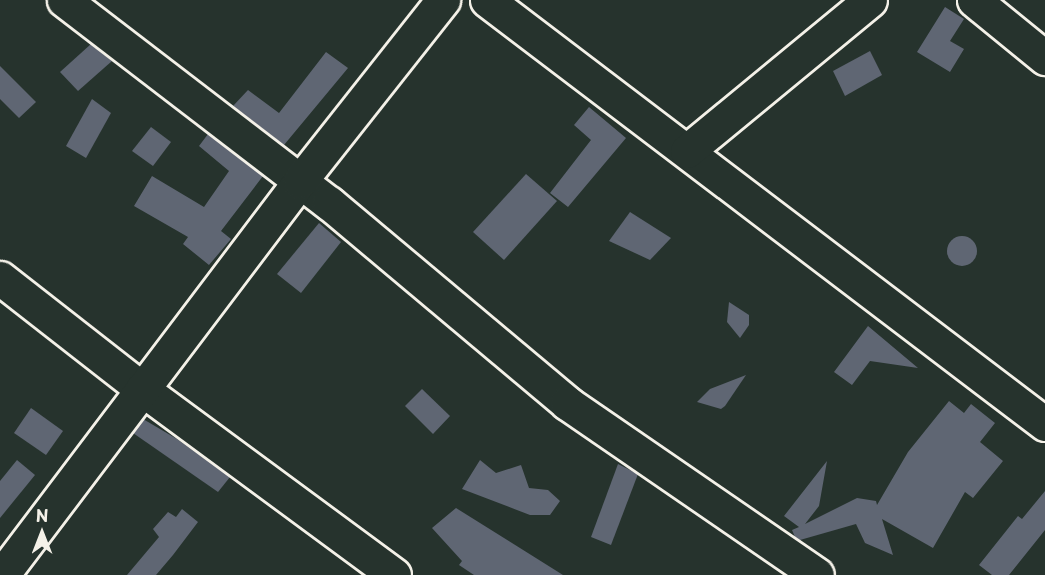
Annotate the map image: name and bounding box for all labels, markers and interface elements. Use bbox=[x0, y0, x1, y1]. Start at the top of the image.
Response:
north arrow bbox=[12, 503, 72, 563]
text: N bbox=[36, 503, 48, 527]

